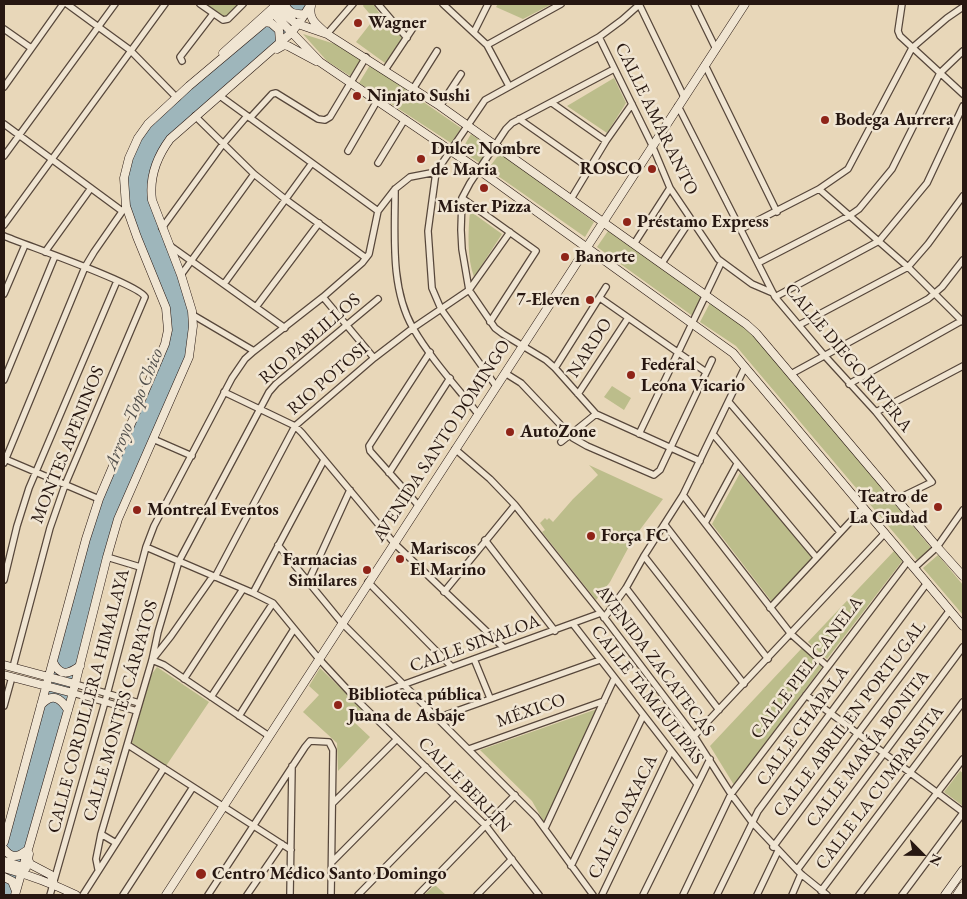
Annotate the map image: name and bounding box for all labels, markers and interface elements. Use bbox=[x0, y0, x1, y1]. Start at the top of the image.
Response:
place label: Wagner bbox=[368, 12, 426, 34]
marker: Wagner bbox=[352, 17, 364, 29]
street label: CALLE AMARANTO bbox=[610, 39, 702, 199]
place label: Ninjato Sushi bbox=[367, 85, 470, 107]
marker: Ninjato Sushi bbox=[351, 90, 363, 102]
place label: Bodega Aurrera bbox=[835, 109, 954, 131]
marker: Bodega Aurrera bbox=[819, 114, 831, 126]
place label: Dulce Nombre de Maria bbox=[431, 138, 541, 180]
marker: Dulce Nombre de Maria bbox=[415, 153, 427, 165]
place label: ROSCO bbox=[580, 158, 642, 180]
marker: ROSCO bbox=[646, 163, 658, 175]
marker: Mister Pizza bbox=[478, 182, 490, 194]
place label: Mister Pizza bbox=[437, 196, 531, 218]
place label: Préstamo Express bbox=[637, 211, 769, 233]
marker: Préstamo Express bbox=[621, 216, 633, 228]
place label: Banorte bbox=[575, 246, 635, 268]
marker: Banorte bbox=[559, 251, 571, 263]
street label: CALLE DIEGO RIVERA bbox=[779, 279, 917, 437]
street label: RIO PABLILLOS bbox=[255, 289, 365, 389]
place label: 7-Eleven bbox=[516, 289, 580, 311]
marker: 7-Eleven bbox=[584, 294, 596, 306]
street label: NARDO bbox=[563, 314, 617, 382]
street label: AVENIDA SANTO DOMINGO bbox=[369, 336, 515, 546]
street label: RIO POTOSI bbox=[283, 338, 373, 420]
water label: Arroyo Topo Chico bbox=[99, 345, 169, 473]
place label: Federal Leona Vicario bbox=[641, 354, 745, 396]
street label: MONTES APENINOS bbox=[27, 363, 109, 527]
marker: Federal Leona Vicario bbox=[625, 369, 637, 381]
place label: AutoZone bbox=[520, 421, 596, 443]
marker: AutoZone bbox=[504, 426, 516, 438]
place label: Teatro de La Ciudad bbox=[850, 486, 928, 528]
place label: Montreal Eventos bbox=[147, 499, 279, 521]
marker: Teatro de La Ciudad bbox=[932, 501, 944, 513]
marker: Montreal Eventos bbox=[131, 504, 143, 516]
place label: Força FC bbox=[601, 525, 668, 547]
marker: Força FC bbox=[585, 530, 597, 542]
place label: Mariscos El Marino bbox=[410, 538, 486, 580]
place label: Farmacias Similares bbox=[283, 549, 357, 592]
marker: Mariscos El Marino bbox=[394, 553, 406, 565]
marker: Farmacias Similares bbox=[361, 564, 373, 576]
street label: CALLE CORDILLERA HIMALAYA bbox=[43, 566, 135, 836]
street label: AVENIDA ZACATECAS bbox=[591, 581, 719, 741]
street label: CALLE PIEL CANELA bbox=[746, 592, 868, 744]
street label: CALLE MONTES CÁRPATOS bbox=[79, 598, 163, 824]
street label: CALLE SINALOA bbox=[407, 610, 543, 678]
street label: CALLE ABRIL EN PORTUGAL bbox=[769, 617, 931, 821]
street label: CALLE TAMAULIPAS bbox=[586, 621, 708, 769]
street label: CALLE CHAPALA bbox=[752, 662, 854, 790]
street label: CALLE MARÍA BONITA bbox=[802, 666, 934, 832]
place label: Biblioteca pública Juana de Asbaje bbox=[348, 684, 482, 726]
street label: MÉXICO bbox=[494, 689, 568, 733]
marker: Biblioteca pública Juana de Asbaje bbox=[332, 699, 344, 711]
street label: CALLE LA CUMPARSITA bbox=[811, 702, 949, 874]
street label: CALLE BERLÍN bbox=[413, 733, 515, 837]
street label: CALLE OAXACA bbox=[584, 751, 662, 883]
north arrow bbox=[897, 829, 947, 879]
text: N bbox=[925, 851, 946, 869]
place label: Centro Médico Santo Domingo bbox=[212, 863, 447, 885]
marker: Centro Médico Santo Domingo bbox=[194, 867, 208, 881]

